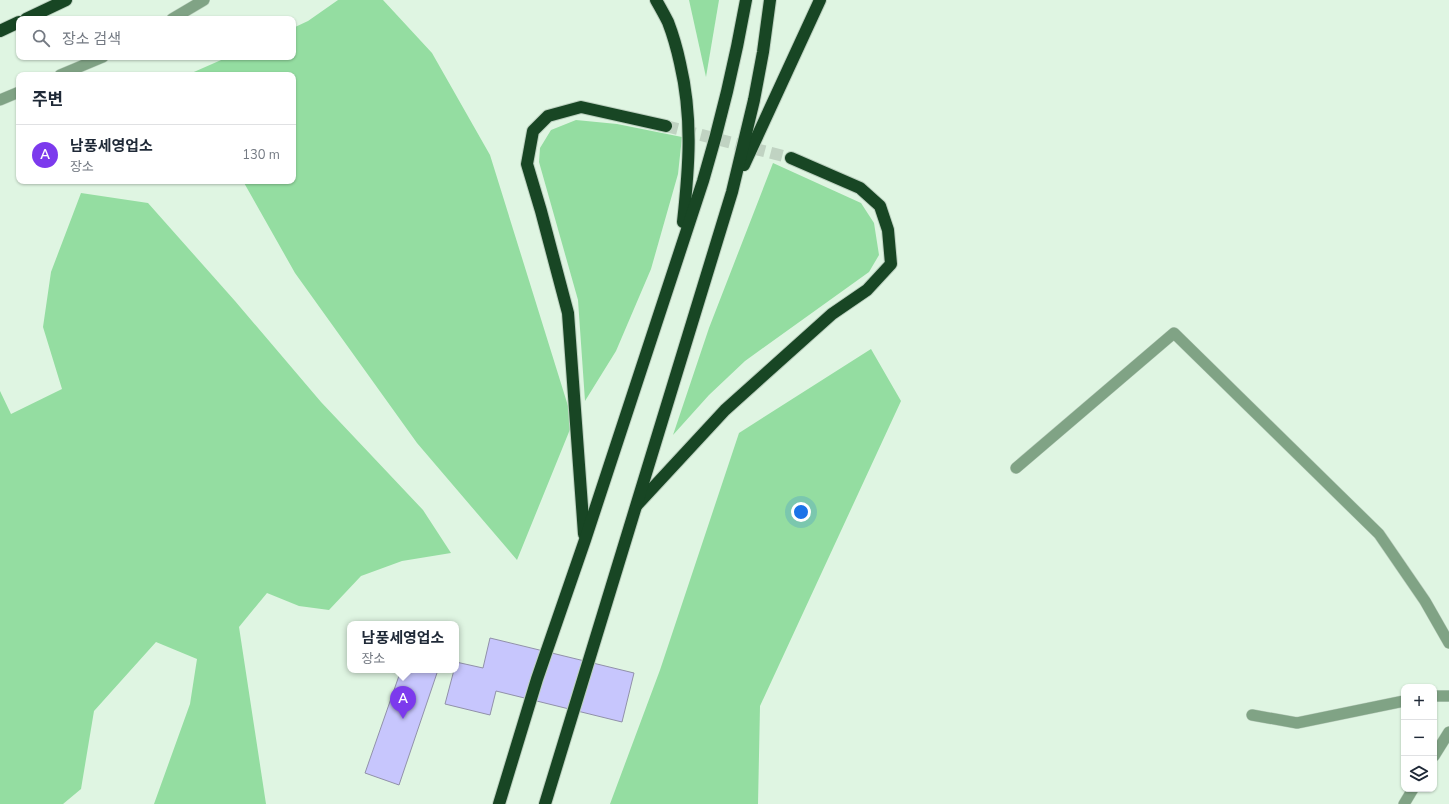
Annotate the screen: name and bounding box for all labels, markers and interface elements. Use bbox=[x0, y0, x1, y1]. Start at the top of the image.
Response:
search box bbox=[16, 16, 296, 60]
icon: search bbox=[30, 27, 52, 49]
text: 장소 검색 bbox=[62, 29, 121, 49]
text: 주변 bbox=[32, 88, 63, 111]
text: 남풍세영업소 bbox=[70, 136, 153, 156]
text: A bbox=[40, 146, 50, 164]
text: 130 m bbox=[242, 146, 280, 164]
text: 장소 bbox=[70, 158, 94, 176]
your location bbox=[791, 502, 811, 522]
popup bbox=[347, 621, 459, 673]
text: 남풍세영업소 bbox=[362, 628, 444, 648]
text: 장소 bbox=[362, 650, 386, 668]
map controls bbox=[1401, 684, 1437, 792]
button: + bbox=[1401, 684, 1437, 720]
pin: A bbox=[390, 686, 416, 719]
button: − bbox=[1401, 720, 1437, 756]
button: layers bbox=[1401, 756, 1437, 792]

